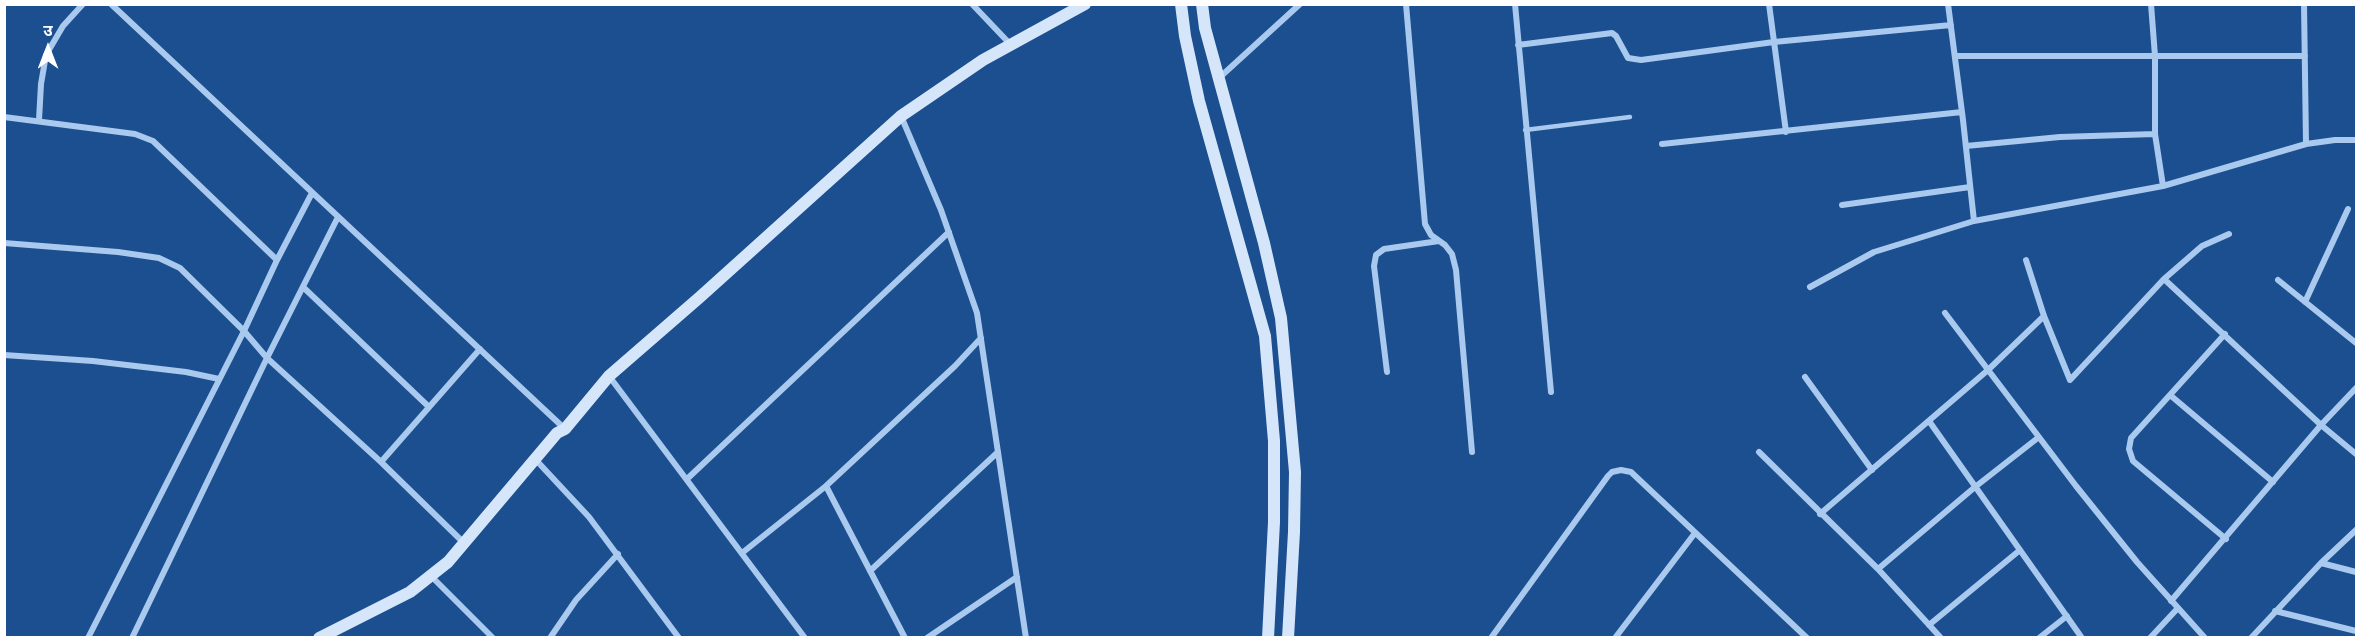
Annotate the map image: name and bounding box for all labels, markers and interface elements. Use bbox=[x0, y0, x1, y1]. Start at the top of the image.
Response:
north arrow bbox=[18, 18, 78, 78]
text: उ bbox=[43, 20, 53, 40]

